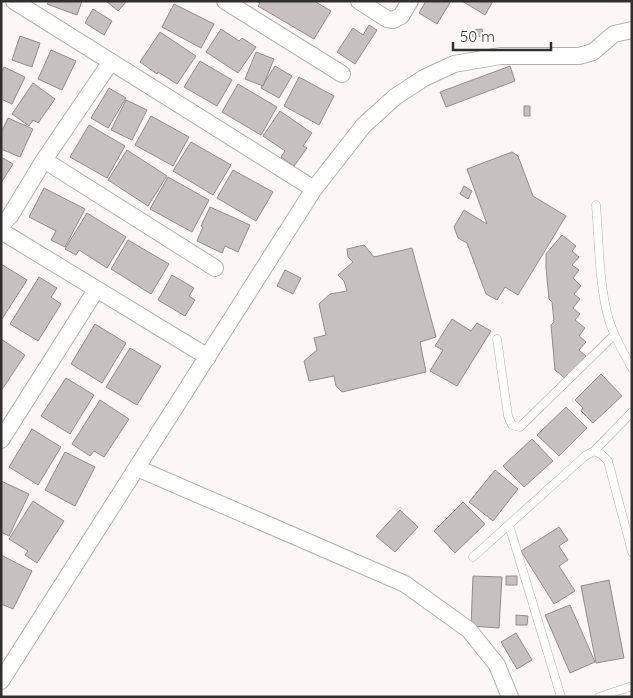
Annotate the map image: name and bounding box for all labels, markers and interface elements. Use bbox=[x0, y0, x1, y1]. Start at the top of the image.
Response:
scale bar bbox=[453, 20, 550, 52]
text: 50 m bbox=[460, 27, 495, 46]

